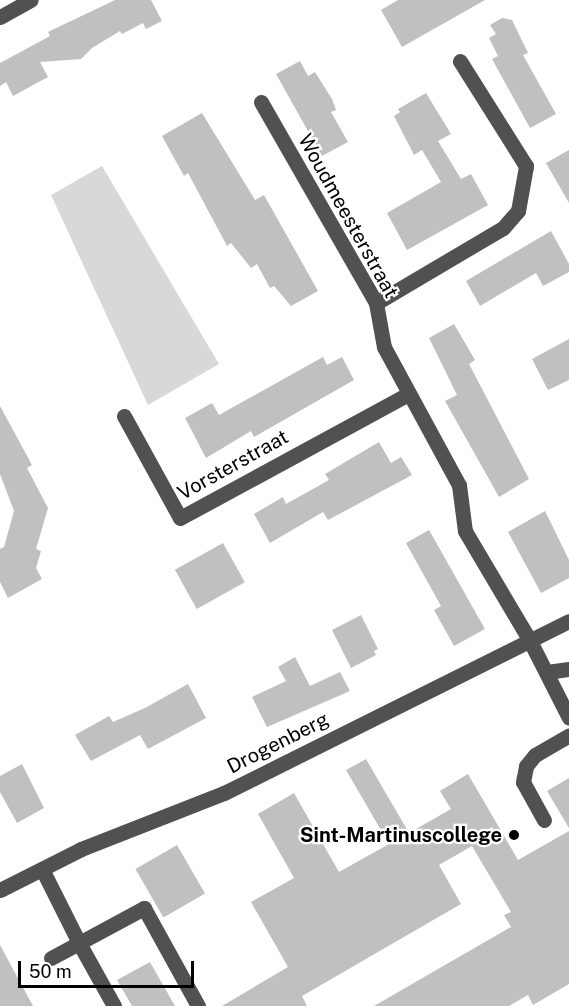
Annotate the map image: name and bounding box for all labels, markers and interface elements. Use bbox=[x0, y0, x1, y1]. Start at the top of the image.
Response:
street label: Woudmeesterstraat bbox=[293, 130, 403, 302]
street label: Vorsterstraat bbox=[174, 425, 292, 505]
street label: Drogenberg bbox=[223, 707, 333, 779]
place label: Sint-Martinuscollege bbox=[300, 823, 502, 847]
marker: Sint-Martinuscollege bbox=[507, 828, 521, 842]
scale bar bbox=[21, 949, 196, 987]
text: 50 m bbox=[29, 961, 72, 982]

